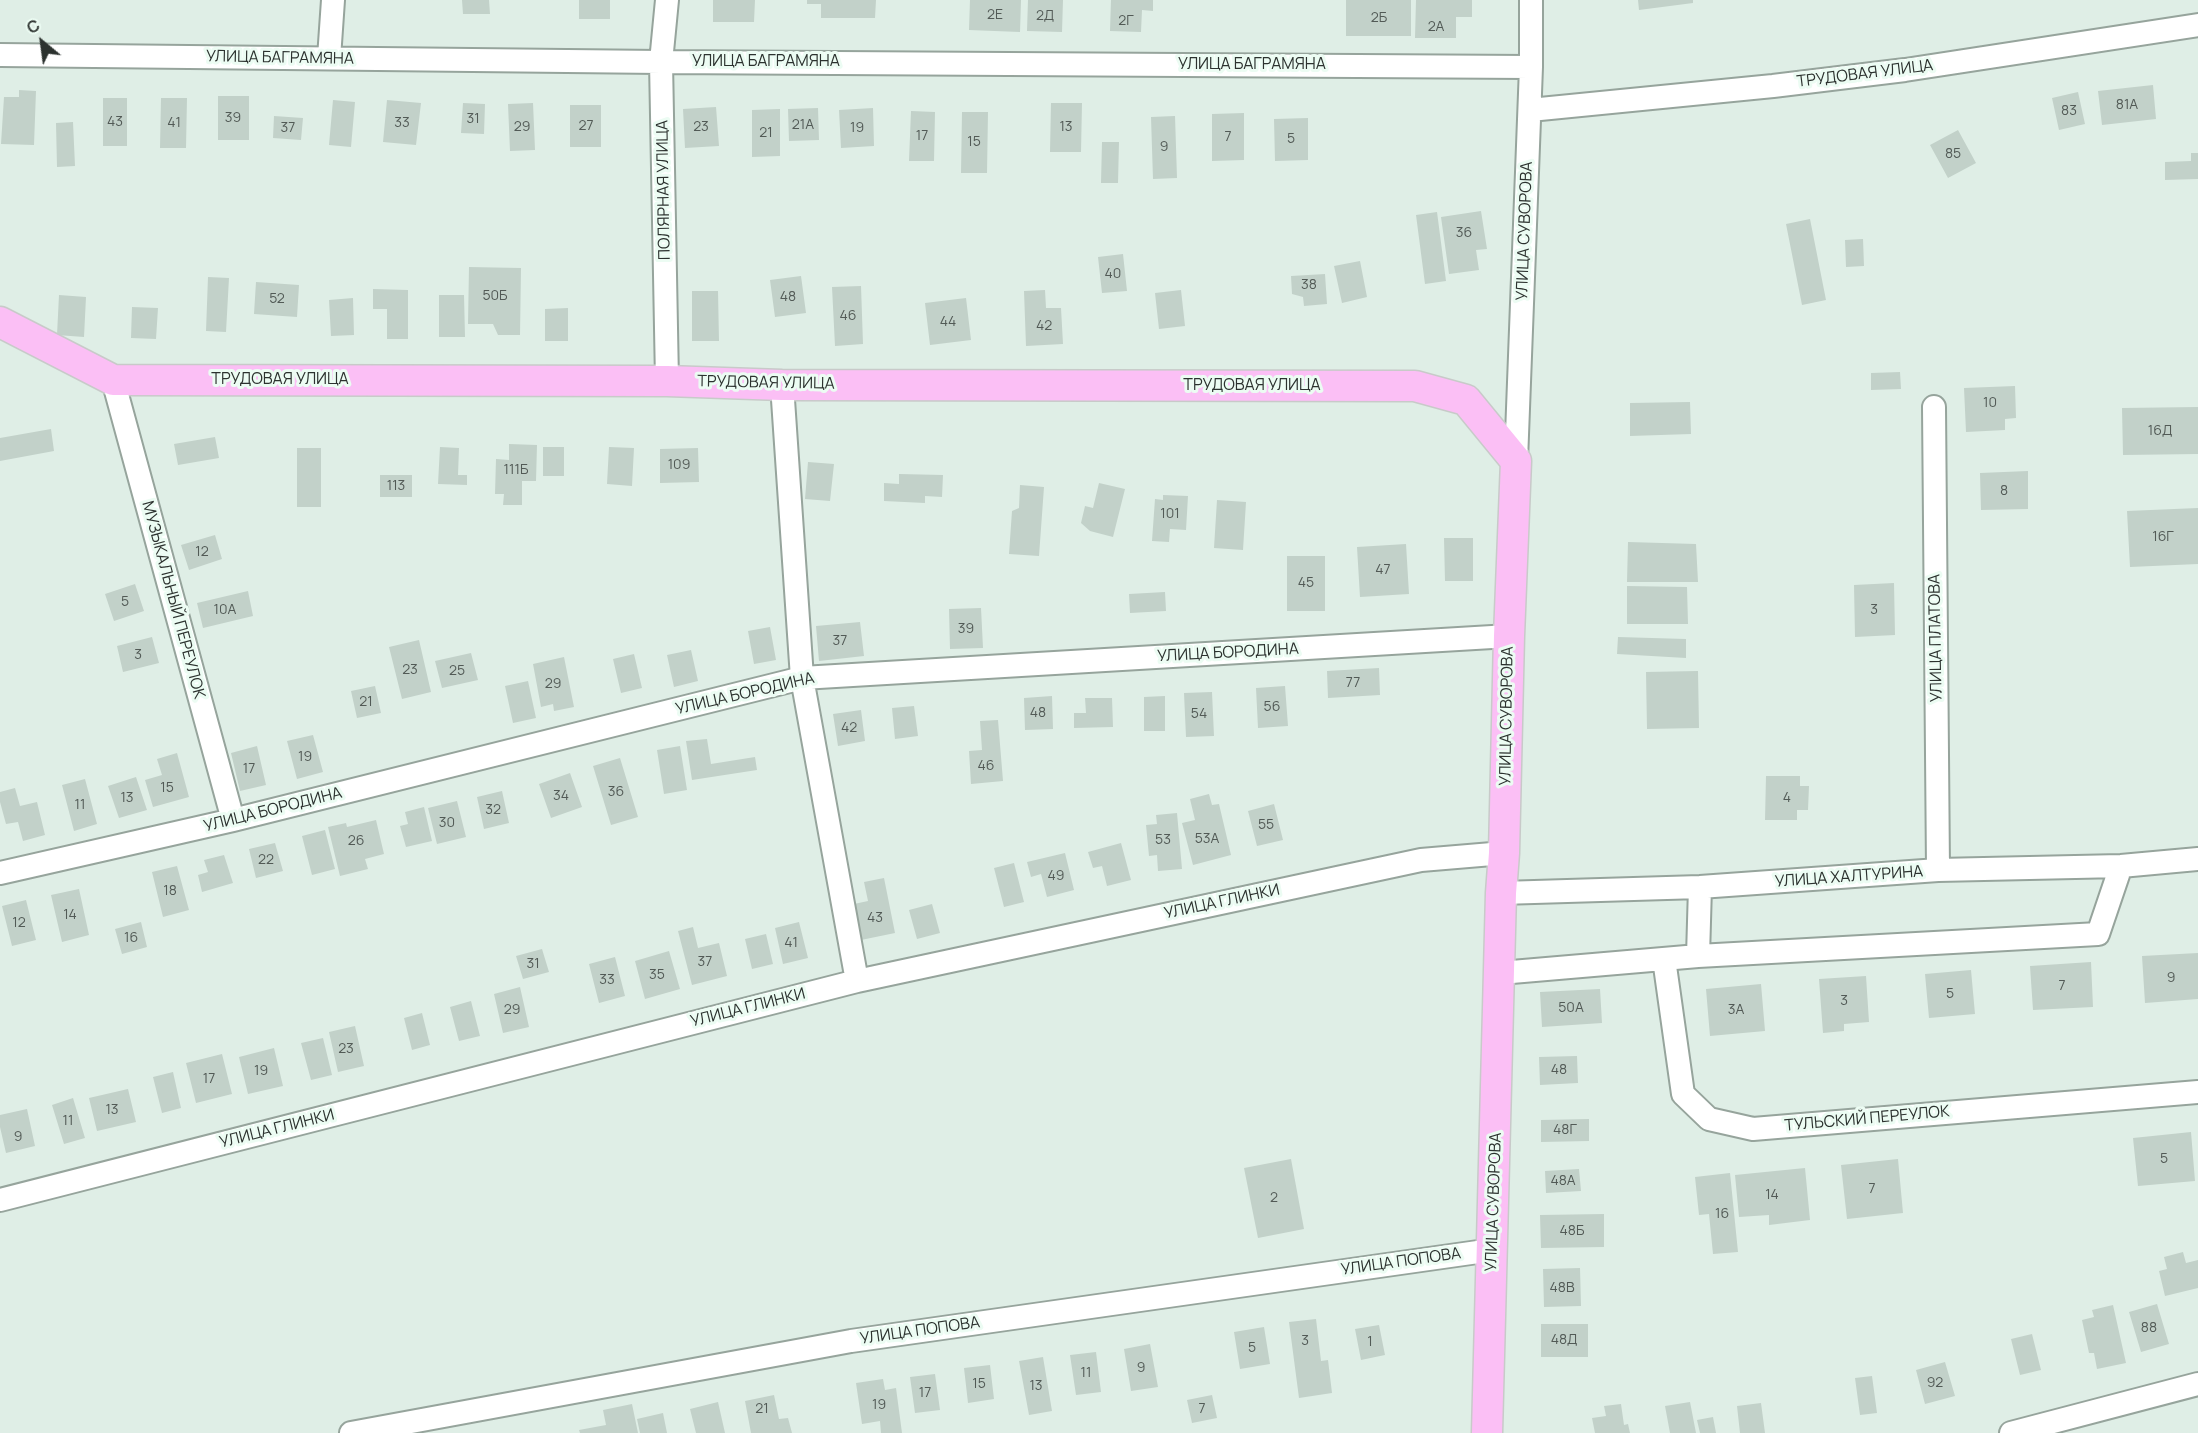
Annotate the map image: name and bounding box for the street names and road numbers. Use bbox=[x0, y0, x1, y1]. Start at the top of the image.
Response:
street label: УЛИЦА БАГРАМЯНА bbox=[206, 47, 354, 69]
street label: УЛИЦА БАГРАМЯНА bbox=[692, 52, 840, 72]
street label: УЛИЦА БАГРАМЯНА bbox=[1178, 55, 1326, 75]
street label: ТРУДОВАЯ УЛИЦА bbox=[1796, 56, 1934, 92]
street label: ПОЛЯРНАЯ УЛИЦА bbox=[653, 120, 675, 260]
street label: УЛИЦА СУВОРОВА bbox=[1513, 161, 1537, 301]
street label: ТРУДОВАЯ УЛИЦА bbox=[211, 370, 349, 390]
street label: ТРУДОВАЯ УЛИЦА bbox=[697, 372, 835, 394]
street label: ТРУДОВАЯ УЛИЦА bbox=[1183, 376, 1321, 396]
street label: МУЗЫКАЛЬНЫЙ ПЕРЕУЛОК bbox=[137, 499, 209, 701]
street label: УЛИЦА ПЛАТОВА bbox=[1925, 574, 1947, 702]
street label: УЛИЦА БОРОДИНА bbox=[1157, 640, 1299, 666]
street label: УЛИЦА СУВОРОВА bbox=[1496, 646, 1518, 786]
street label: УЛИЦА БОРОДИНА bbox=[674, 669, 816, 719]
street label: УЛИЦА БОРОДИНА bbox=[202, 784, 344, 836]
street label: УЛИЦА ХАЛТУРИНА bbox=[1774, 862, 1924, 892]
street label: УЛИЦА ГЛИНКИ bbox=[1163, 880, 1281, 924]
street label: УЛИЦА ГЛИНКИ bbox=[689, 984, 807, 1032]
street label: ТУЛЬСКИЙ ПЕРЕУЛОК bbox=[1784, 1102, 1950, 1136]
street label: УЛИЦА ГЛИНКИ bbox=[218, 1105, 336, 1153]
street label: УЛИЦА СУВОРОВА bbox=[1482, 1132, 1506, 1272]
street label: УЛИЦА ПОПОВА bbox=[1340, 1244, 1462, 1280]
street label: УЛИЦА ПОПОВА bbox=[859, 1313, 981, 1349]

